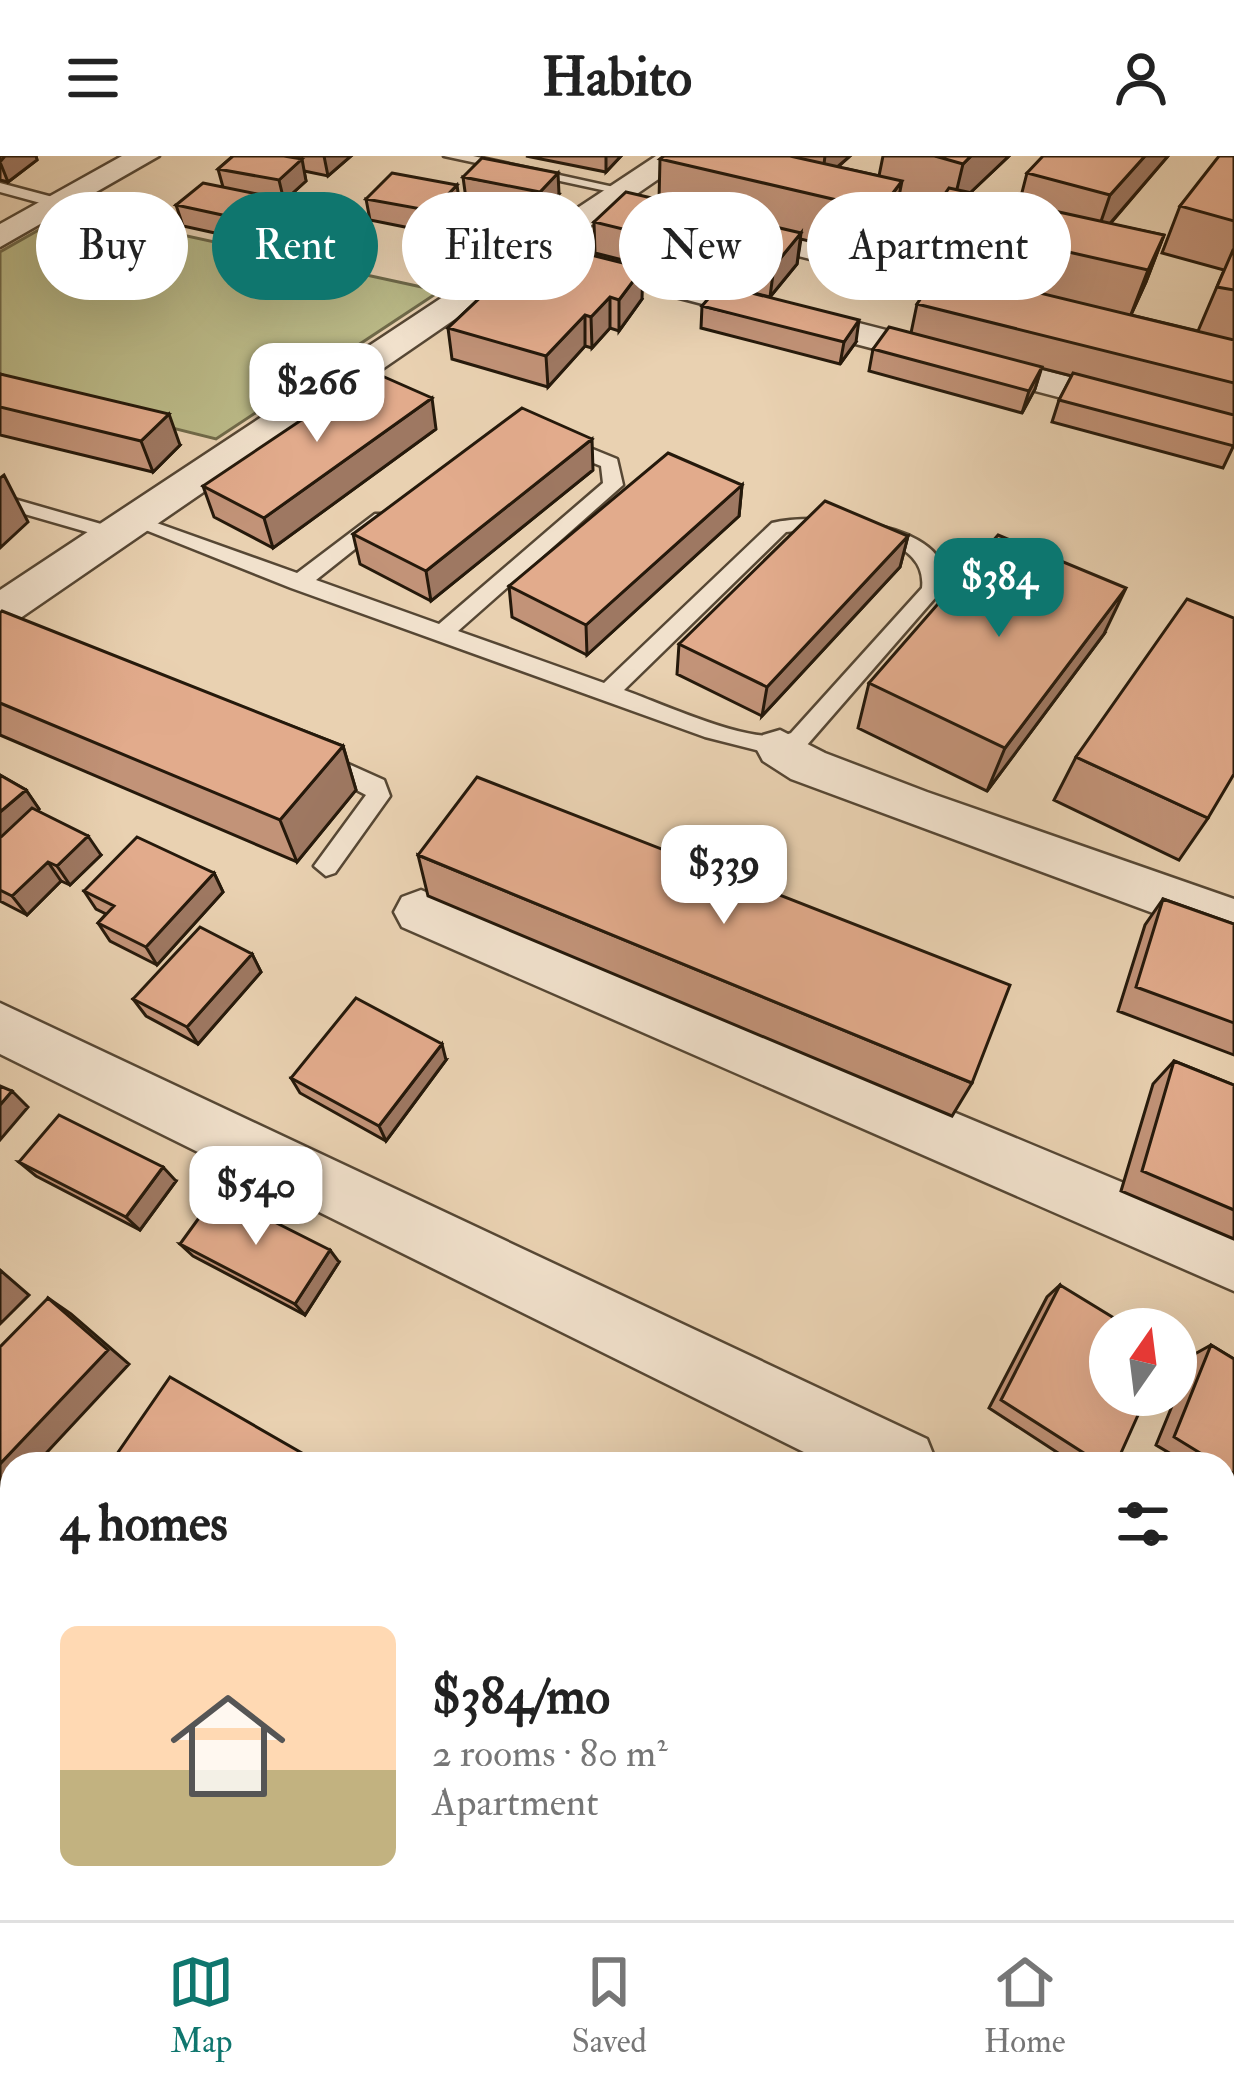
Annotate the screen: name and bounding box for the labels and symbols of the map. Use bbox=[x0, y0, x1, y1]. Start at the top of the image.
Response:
pin: $266 bbox=[246, 343, 388, 445]
pin: $384 bbox=[928, 538, 1070, 640]
pin: $339 bbox=[653, 825, 795, 927]
pin: $540 bbox=[185, 1146, 327, 1248]
north arrow bbox=[1089, 1308, 1197, 1416]

